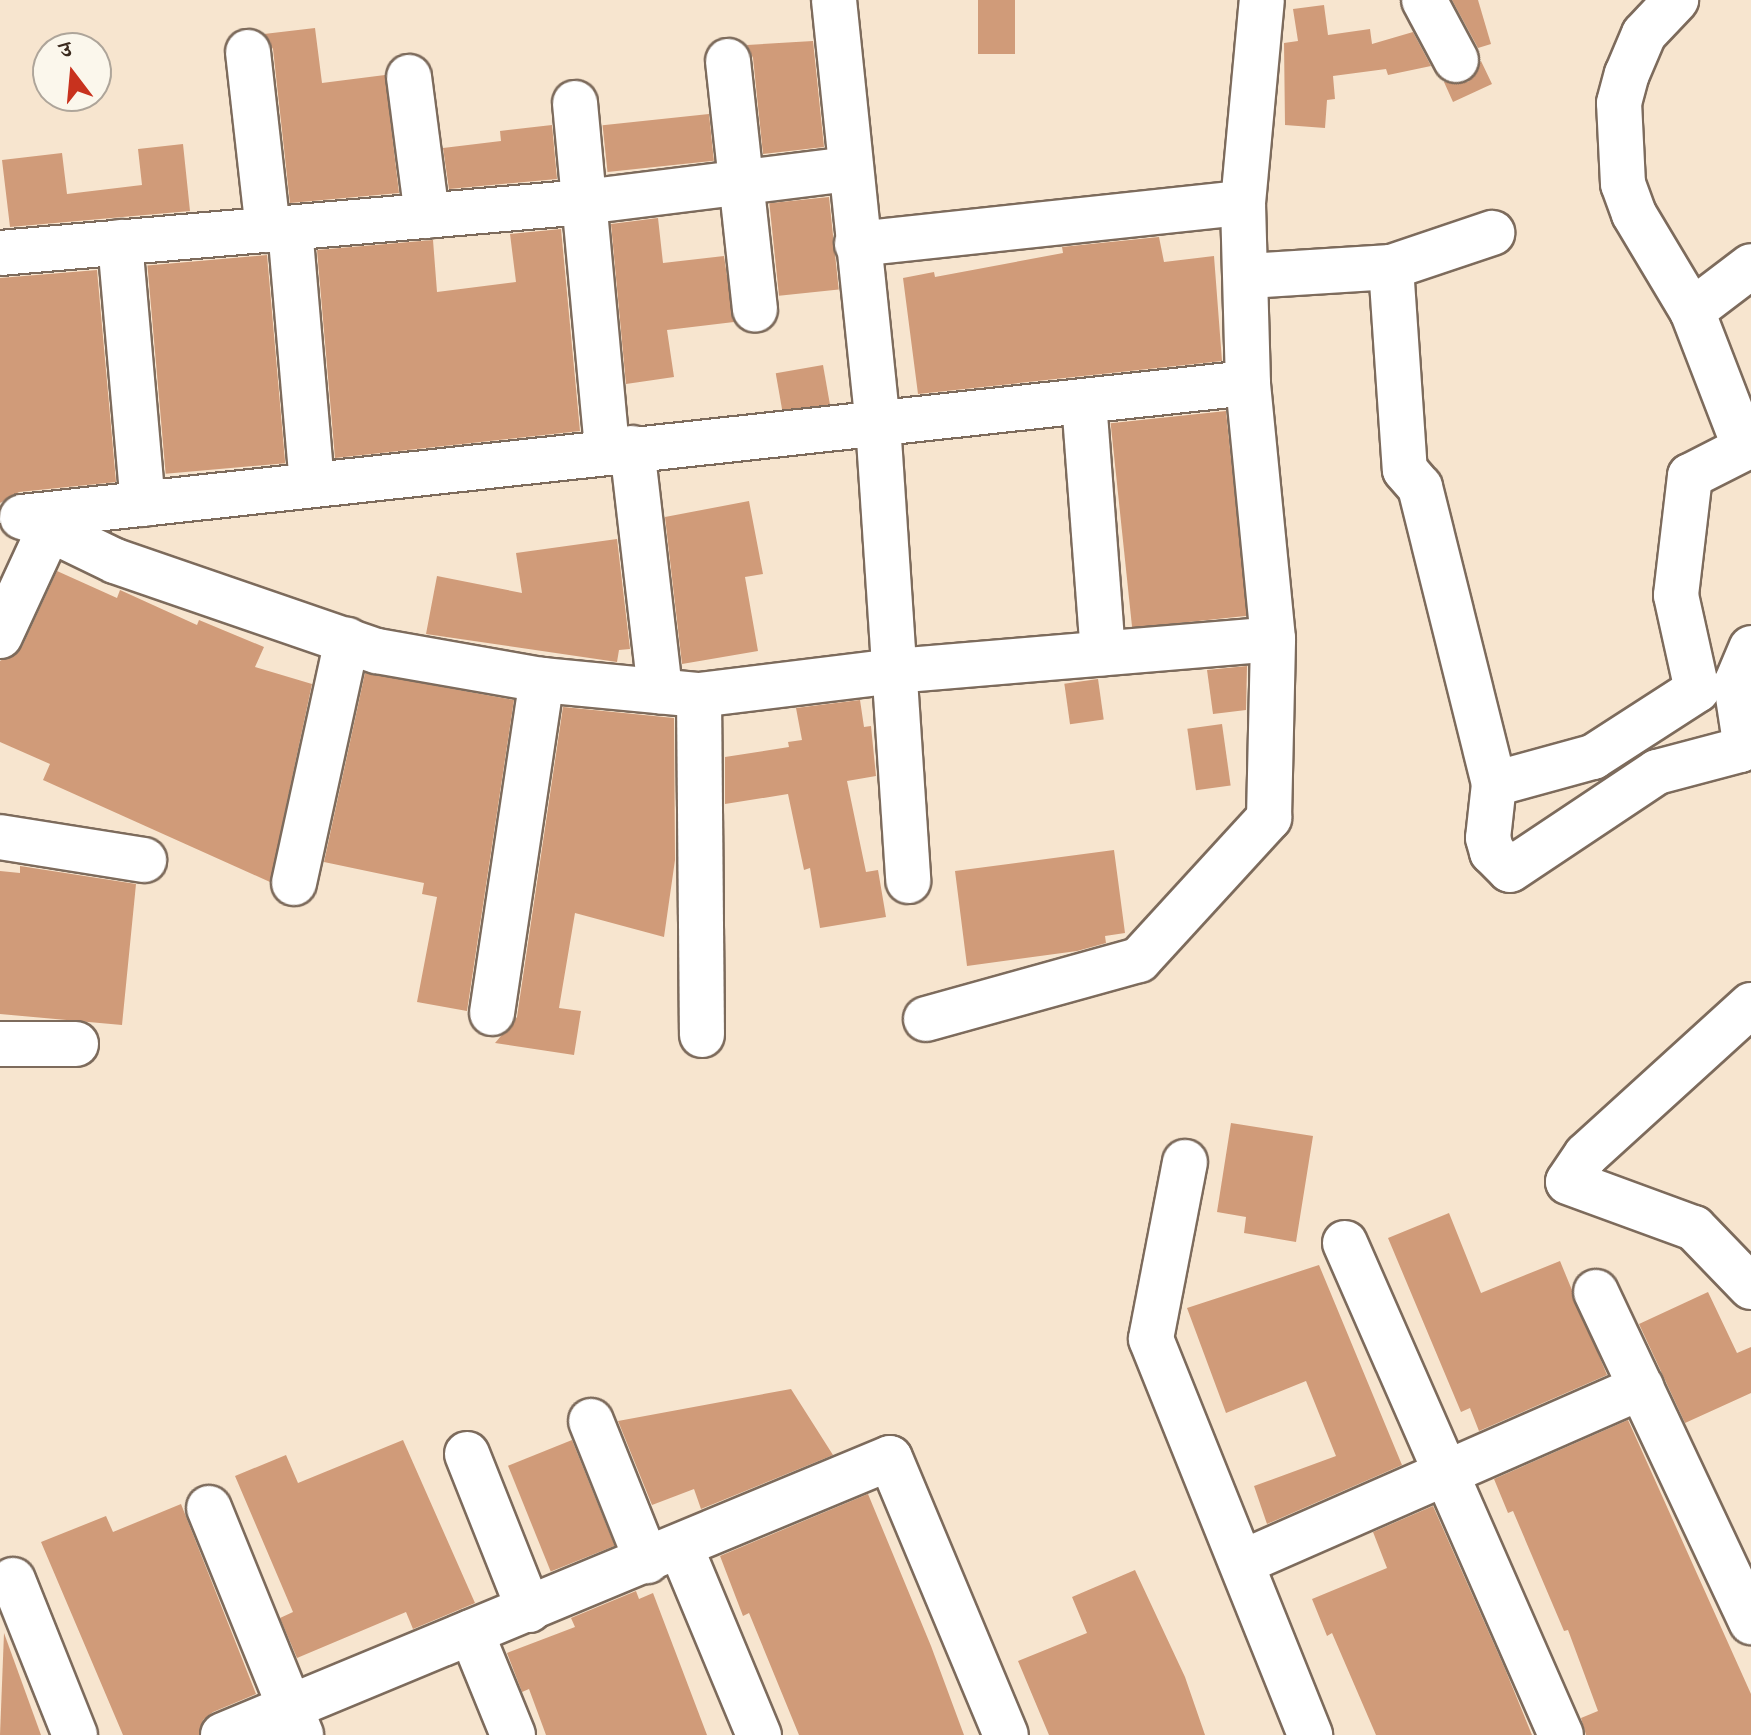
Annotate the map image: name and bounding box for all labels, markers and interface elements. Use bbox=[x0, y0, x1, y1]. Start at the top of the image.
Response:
north arrow bbox=[32, 32, 112, 112]
text: उ bbox=[57, 36, 75, 65]

